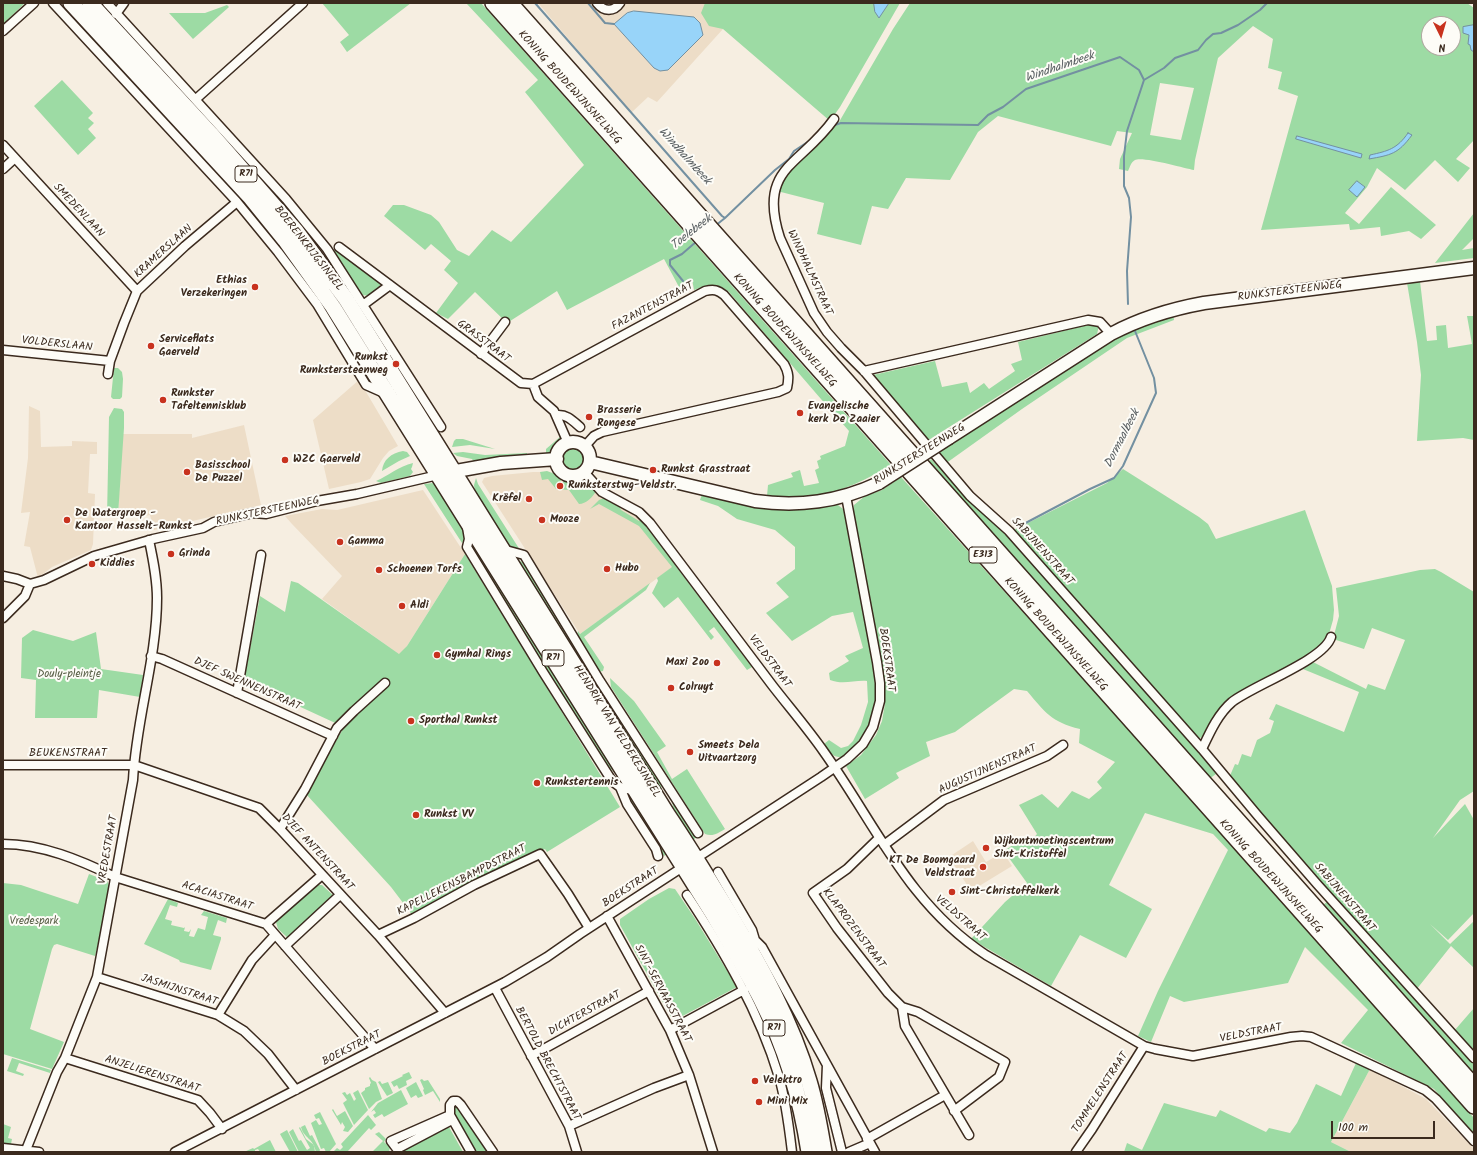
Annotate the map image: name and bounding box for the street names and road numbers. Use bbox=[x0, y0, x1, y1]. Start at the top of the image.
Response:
street label: KONING BOUDEWIJNSNELWEG bbox=[514, 28, 624, 148]
road number: R71 bbox=[235, 166, 257, 182]
street label: SMEDENLAAN bbox=[50, 181, 106, 241]
street label: BOERENKRIJGSINGEL bbox=[271, 204, 345, 294]
street label: KRAMERSLAAN bbox=[132, 222, 196, 282]
street label: WINDHALMSTRAAT bbox=[783, 228, 835, 318]
street label: KONING BOUDEWIJNSNELWEG bbox=[729, 271, 839, 391]
street label: RUNKSTERSTEENWEG bbox=[1237, 279, 1343, 305]
street label: FAZANTENSTRAAT bbox=[610, 280, 696, 334]
street label: GRASSTRAAT bbox=[454, 318, 512, 366]
street label: VOLDERSLAAN bbox=[21, 335, 93, 355]
street label: RUNKSTERSTEENWEG bbox=[872, 421, 968, 489]
street label: RUNKSTERSTEENWEG bbox=[215, 495, 321, 529]
street label: SABIJNENSTRAAT bbox=[1008, 515, 1076, 589]
road number: E313 bbox=[969, 547, 997, 563]
street label: KONING BOUDEWIJNSNELWEG bbox=[1000, 575, 1110, 695]
street label: BOEKSTRAAT bbox=[875, 627, 897, 693]
street label: VELDSTRAAT bbox=[745, 633, 793, 691]
road number: R71 bbox=[542, 650, 564, 666]
street label: DJEF SWENNENSTRAAT bbox=[191, 655, 303, 715]
street label: HENDRIK VAN VELDEKESINGEL bbox=[570, 663, 662, 801]
street label: AUGUSTIJNENSTRAAT bbox=[937, 742, 1039, 798]
street label: BEUKENSTRAAT bbox=[29, 747, 107, 761]
street label: DJEF ANTENSTRAAT bbox=[278, 812, 356, 894]
street label: VREDESTRAAT bbox=[96, 815, 122, 885]
street label: KONING BOUDEWIJNSNELWEG bbox=[1215, 817, 1325, 937]
street label: KAPELLEKENSBAMPDSTRAAT bbox=[395, 843, 529, 919]
street label: SABIJNENSTRAAT bbox=[1311, 861, 1377, 935]
street label: BOEKSTRAAT bbox=[601, 865, 661, 911]
street label: ACACIASTRAAT bbox=[180, 879, 254, 915]
street label: KLAPROZENSTRAAT bbox=[819, 887, 887, 971]
street label: VELDSTRAAT bbox=[932, 893, 988, 945]
street label: SINT-SERVAASSTRAAT bbox=[631, 943, 693, 1045]
street label: JASMIJNSTRAAT bbox=[139, 972, 219, 1010]
street label: DICHTERSTRAAT bbox=[547, 989, 623, 1039]
street label: BERTOLD BRECHTSTRAAT bbox=[511, 1005, 583, 1123]
road number: R71 bbox=[763, 1020, 785, 1036]
street label: VELDSTRAAT bbox=[1219, 1022, 1283, 1046]
street label: BOEKSTRAAT bbox=[320, 1029, 384, 1069]
street label: TOMMELENSTRAAT bbox=[1070, 1050, 1132, 1136]
street label: ANJELIERENSTRAAT bbox=[103, 1053, 201, 1097]

